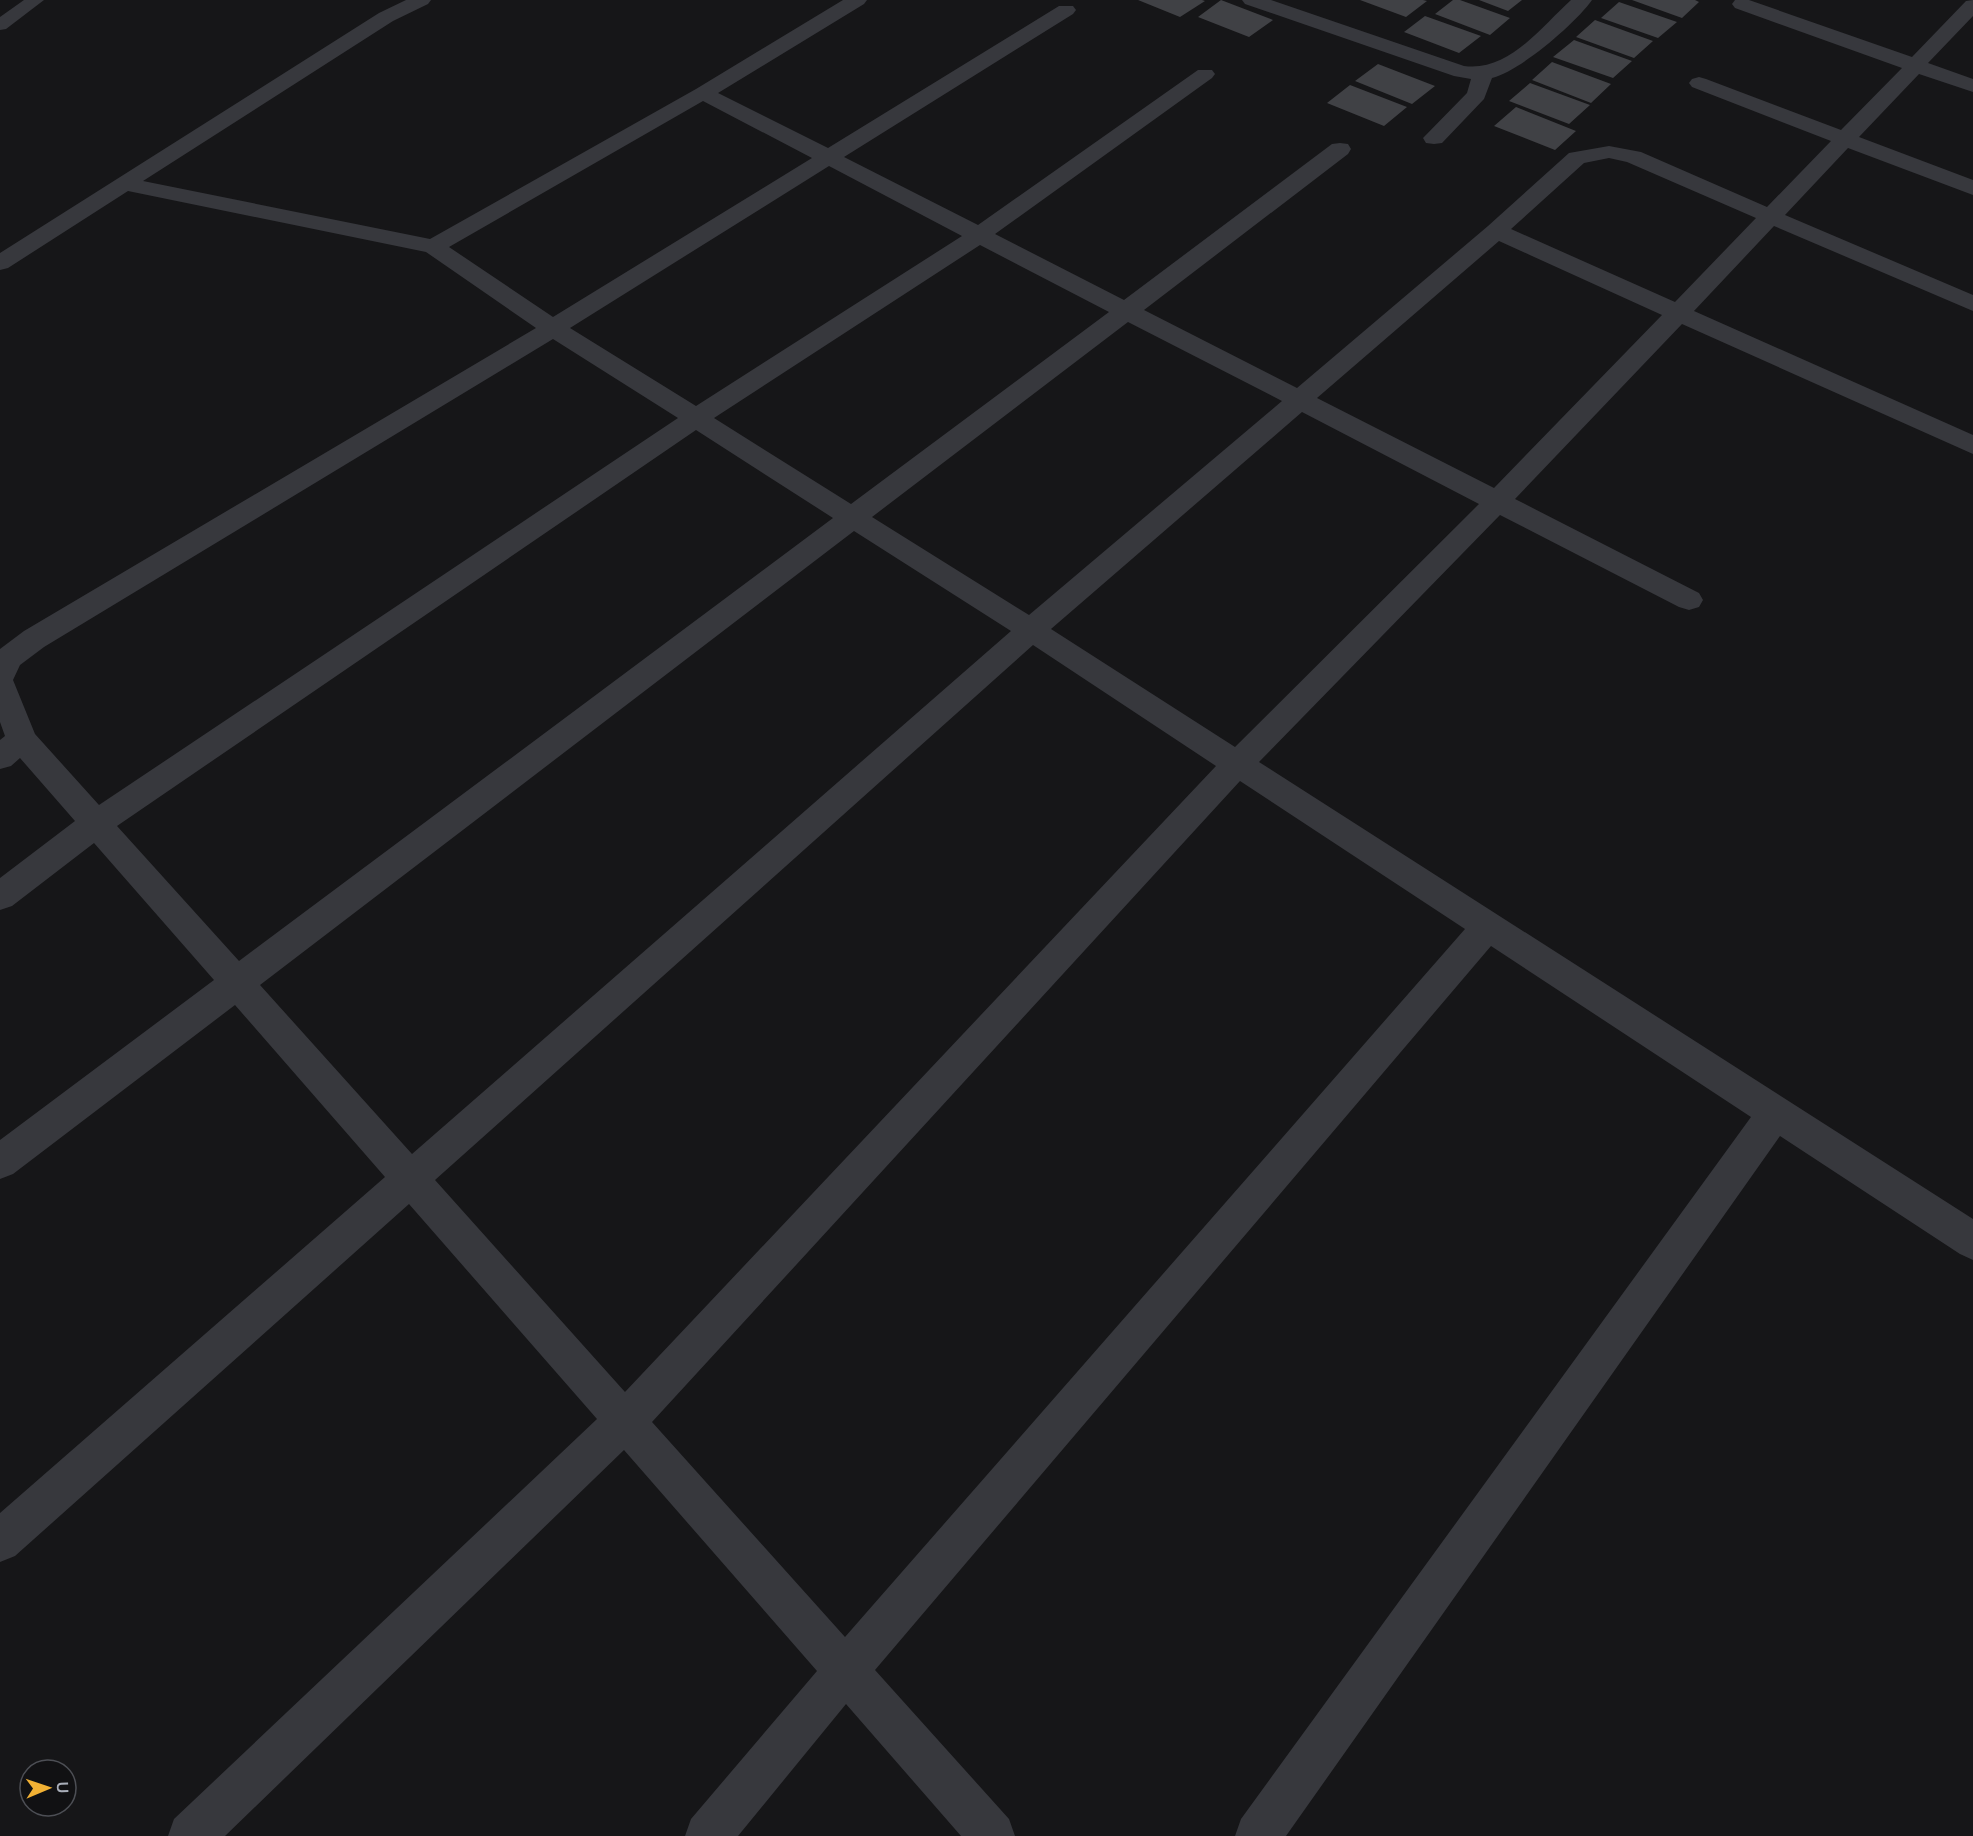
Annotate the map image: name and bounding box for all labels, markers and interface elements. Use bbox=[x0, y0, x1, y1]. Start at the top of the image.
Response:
north arrow bbox=[18, 1758, 78, 1818]
text: U bbox=[53, 1781, 73, 1794]

